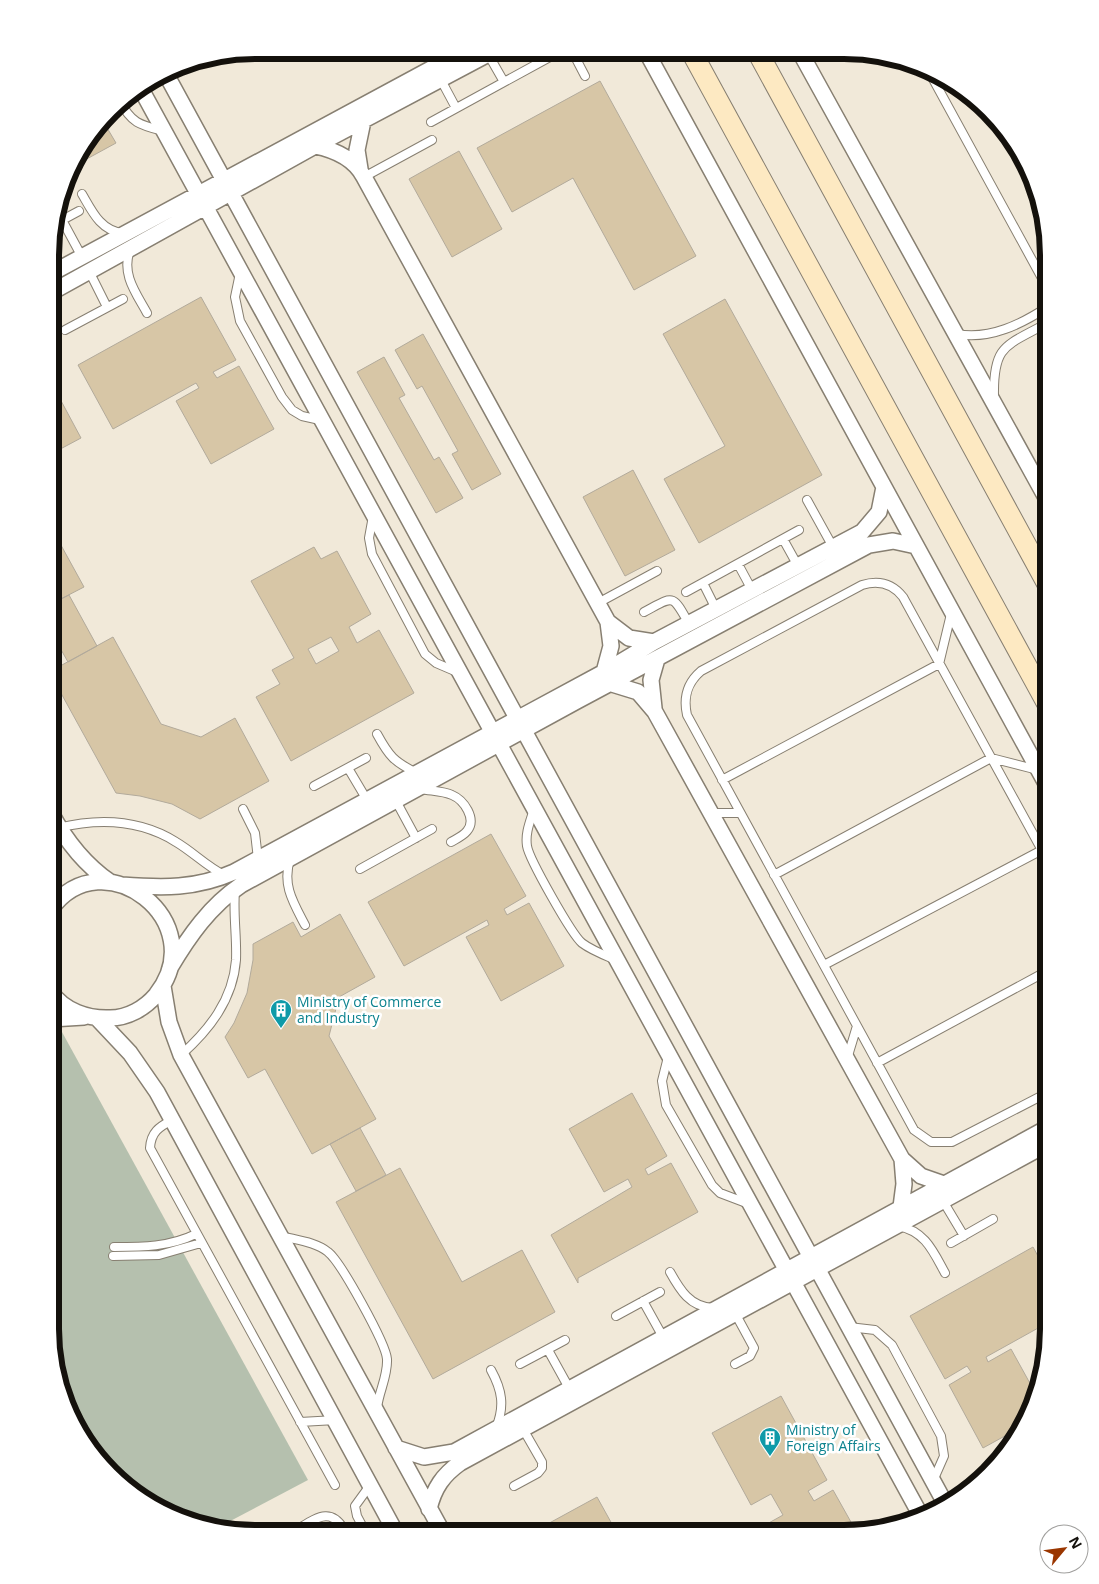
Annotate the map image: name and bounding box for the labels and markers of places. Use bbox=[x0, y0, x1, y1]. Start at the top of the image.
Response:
place label: Ministry of Commerce and Industry bbox=[297, 992, 442, 1027]
building icon: Ministry of Commerce and Industry bbox=[269, 998, 293, 1029]
place label: Ministry of Foreign Affairs bbox=[786, 1420, 881, 1455]
building icon: Ministry of Foreign Affairs bbox=[758, 1426, 782, 1457]

